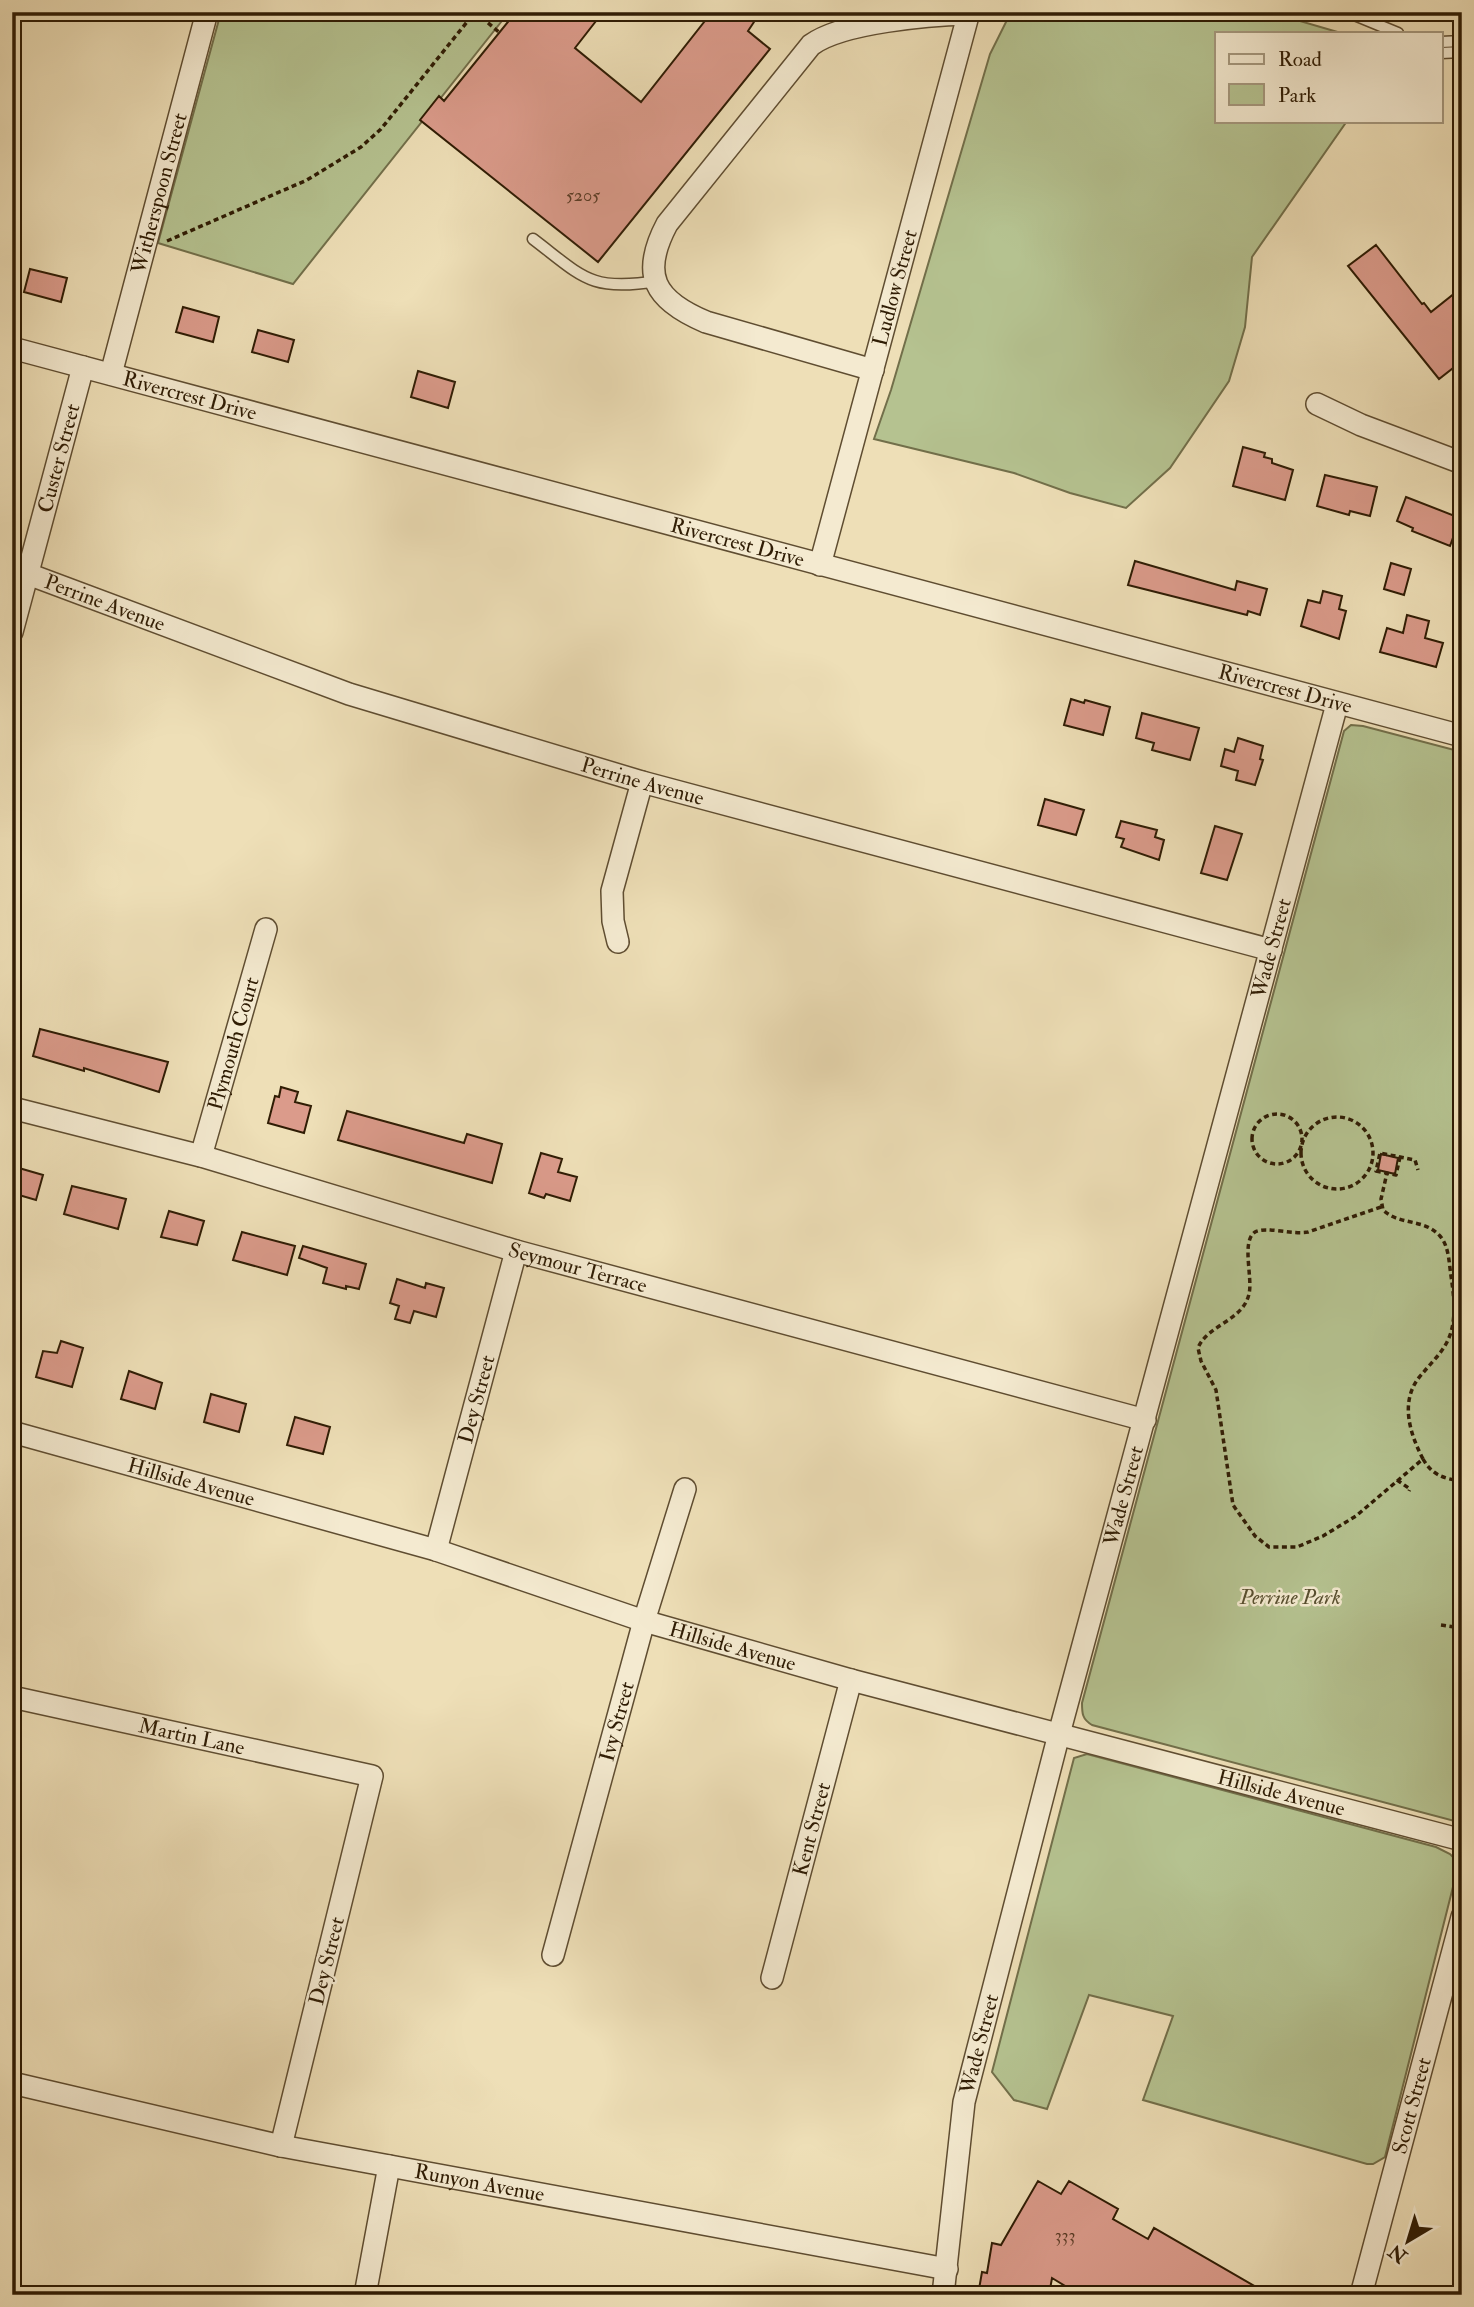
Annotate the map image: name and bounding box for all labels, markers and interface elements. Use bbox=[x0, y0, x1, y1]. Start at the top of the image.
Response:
legend bbox=[1215, 32, 1442, 122]
text: Road bbox=[1278, 46, 1323, 73]
text: Park bbox=[1278, 82, 1316, 109]
street label: Witherspoon Street bbox=[124, 110, 193, 278]
house number: 5205 bbox=[566, 184, 600, 207]
street label: Ludlow Street bbox=[866, 226, 923, 349]
street label: Rivercrest Drive bbox=[120, 365, 260, 426]
street label: Custer Street bbox=[31, 400, 86, 516]
street label: Rivercrest Drive bbox=[668, 511, 808, 573]
street label: Perrine Avenue bbox=[41, 568, 169, 638]
street label: Rivercrest Drive bbox=[1215, 658, 1355, 720]
street label: Perrine Avenue bbox=[578, 751, 707, 812]
street label: Wade Street bbox=[1244, 895, 1297, 1002]
street label: Plymouth Court bbox=[201, 974, 265, 1113]
street label: Seymour Terrace bbox=[505, 1236, 650, 1299]
street label: Dey Street bbox=[452, 1352, 501, 1446]
street label: Wade Street bbox=[1097, 1443, 1150, 1550]
street label: Hillside Avenue bbox=[125, 1451, 258, 1512]
park label: Perrine Park bbox=[1238, 1584, 1341, 1611]
street label: Hillside Avenue bbox=[666, 1615, 799, 1677]
street label: Ivy Street bbox=[593, 1678, 640, 1764]
street label: Martin Lane bbox=[136, 1712, 247, 1761]
street label: Hillside Avenue bbox=[1215, 1763, 1348, 1822]
street label: Kent Street bbox=[786, 1779, 837, 1879]
street label: Dey Street bbox=[303, 1914, 351, 2008]
street label: Wade Street bbox=[953, 1991, 1005, 2098]
street label: Scott Street bbox=[1386, 2054, 1437, 2157]
street label: Runyon Avenue bbox=[412, 2157, 547, 2208]
north arrow bbox=[1372, 2206, 1442, 2276]
house number: 333 bbox=[1055, 2224, 1075, 2247]
text: N bbox=[1383, 2238, 1413, 2269]

